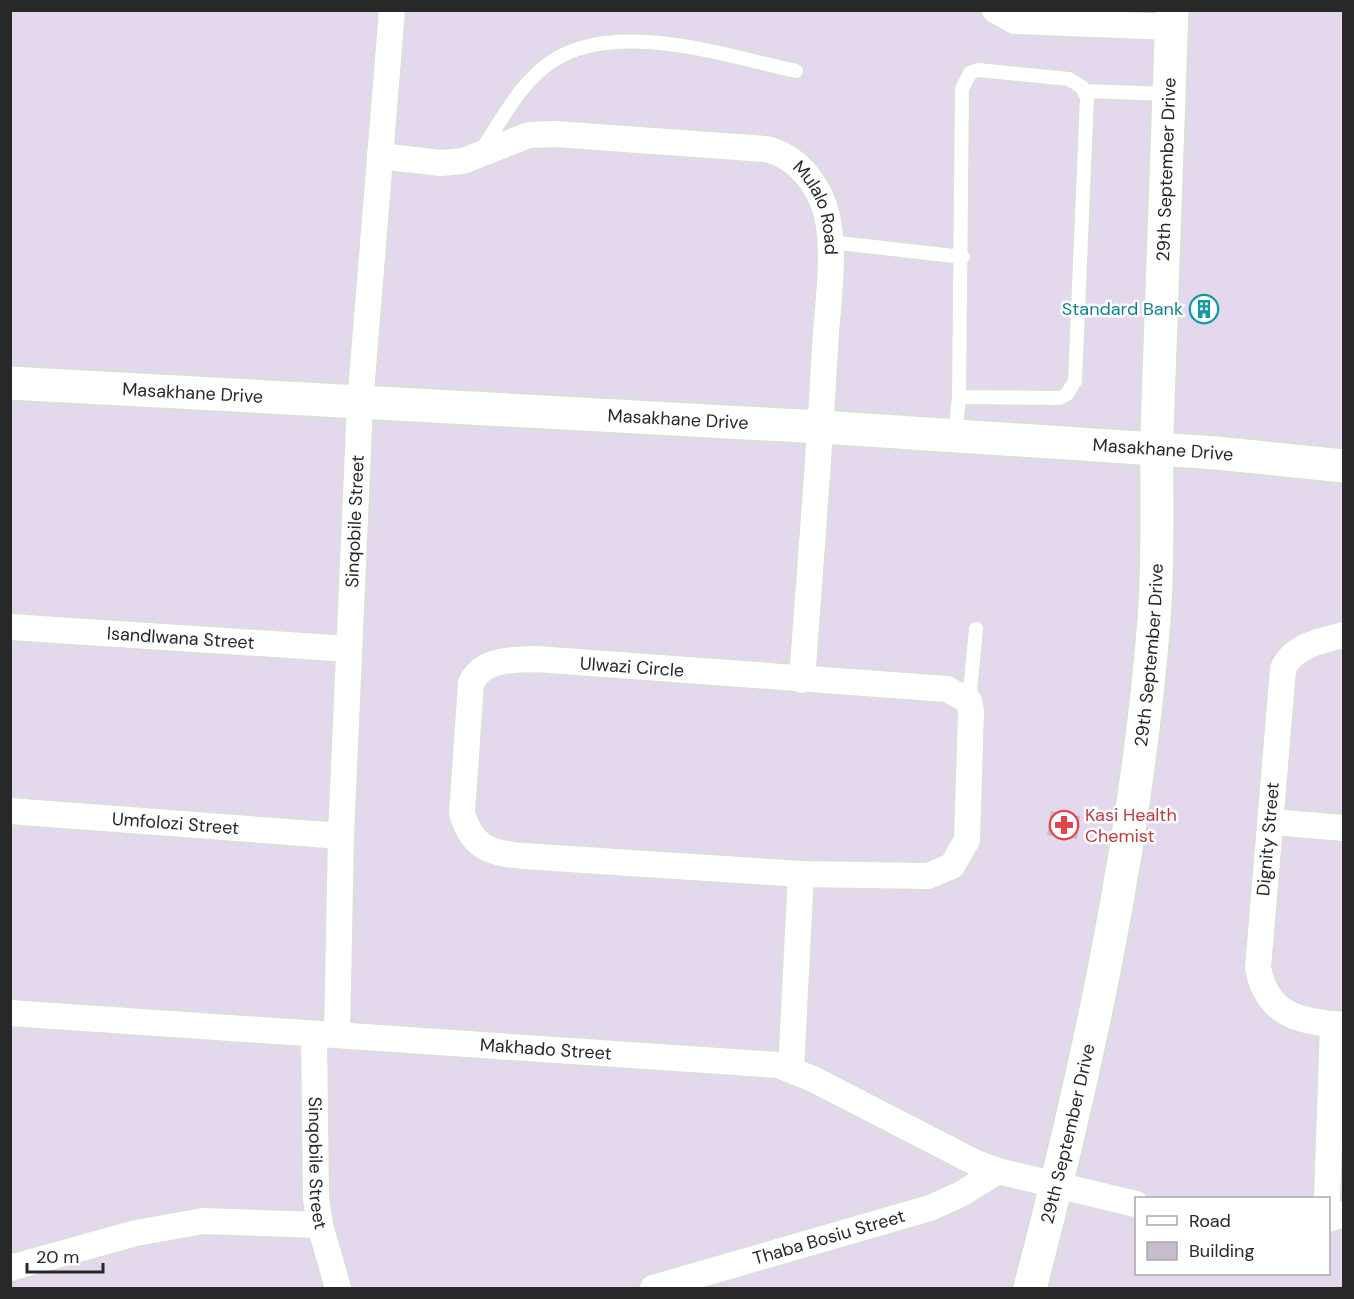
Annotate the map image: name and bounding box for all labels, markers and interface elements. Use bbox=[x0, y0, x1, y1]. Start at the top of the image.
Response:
street label: 29th September Drive bbox=[1151, 77, 1182, 262]
street label: Mulalo Road bbox=[788, 155, 843, 255]
building icon: Standard Bank bbox=[1188, 293, 1220, 325]
place label: Standard Bank bbox=[1062, 297, 1183, 321]
street label: Masakhane Drive bbox=[122, 377, 264, 409]
street label: Masakhane Drive bbox=[607, 403, 749, 435]
street label: Masakhane Drive bbox=[1092, 433, 1235, 467]
street label: Sinqobile Street bbox=[340, 454, 370, 588]
street label: 29th September Drive bbox=[1129, 563, 1169, 748]
street label: Isandlwana Street bbox=[106, 621, 255, 655]
street label: Ulwazi Circle bbox=[579, 651, 685, 683]
street label: Dignity Street bbox=[1251, 781, 1285, 897]
place label: Kasi Health Chemist bbox=[1085, 803, 1177, 848]
street label: Umfolozi Street bbox=[111, 807, 240, 840]
pharmacy icon: Kasi Health Chemist bbox=[1048, 809, 1080, 841]
street label: Makhado Street bbox=[479, 1033, 612, 1066]
street label: 29th September Drive bbox=[1035, 1041, 1101, 1226]
street label: Sinqobile Street bbox=[303, 1096, 333, 1232]
legend bbox=[1135, 1197, 1330, 1275]
street label: Thaba Bosiu Street bbox=[750, 1204, 908, 1271]
text: Road bbox=[1189, 1209, 1231, 1233]
scale bar bbox=[27, 1236, 104, 1274]
text: Building bbox=[1189, 1239, 1254, 1263]
text: 20 m bbox=[36, 1245, 79, 1269]

